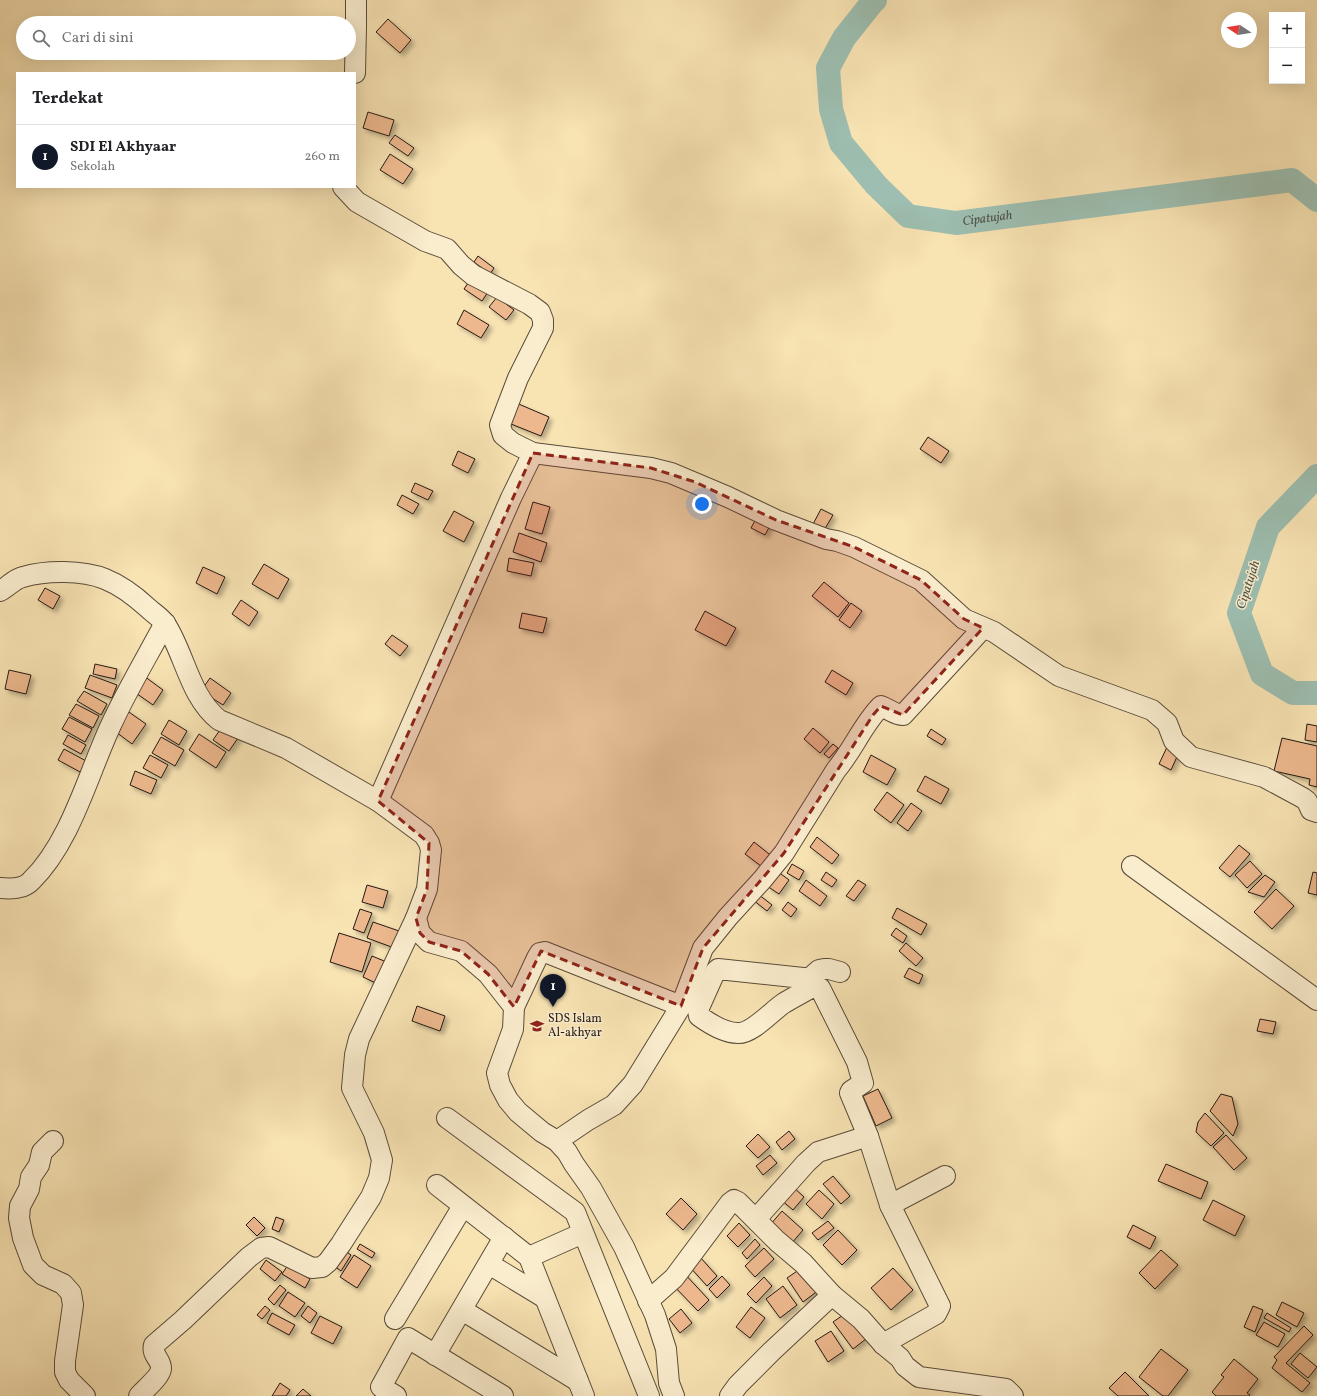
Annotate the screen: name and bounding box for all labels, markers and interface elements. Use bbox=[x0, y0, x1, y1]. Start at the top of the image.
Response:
north arrow bbox=[1221, 12, 1257, 48]
map controls bbox=[1269, 12, 1305, 84]
button: + bbox=[1269, 12, 1305, 48]
search box bbox=[16, 16, 356, 60]
icon: search bbox=[30, 27, 52, 49]
text: Cari di sini bbox=[62, 28, 133, 49]
button: − bbox=[1269, 48, 1305, 84]
text: Terdekat bbox=[32, 87, 103, 110]
text: SDI El Akhyaar bbox=[70, 137, 176, 158]
text: 1 bbox=[42, 148, 48, 166]
text: 260 m bbox=[305, 148, 340, 166]
text: Sekolah bbox=[70, 158, 115, 176]
water label: Cipatujah bbox=[961, 207, 1014, 231]
your location bbox=[692, 494, 712, 514]
water label: Cipatujah bbox=[1233, 558, 1265, 612]
pin: 1 bbox=[540, 974, 566, 1007]
place label: SDS Islam Al-akhyar bbox=[548, 1011, 602, 1041]
school or university icon: SDS Islam Al-akhyar bbox=[529, 1018, 545, 1034]

